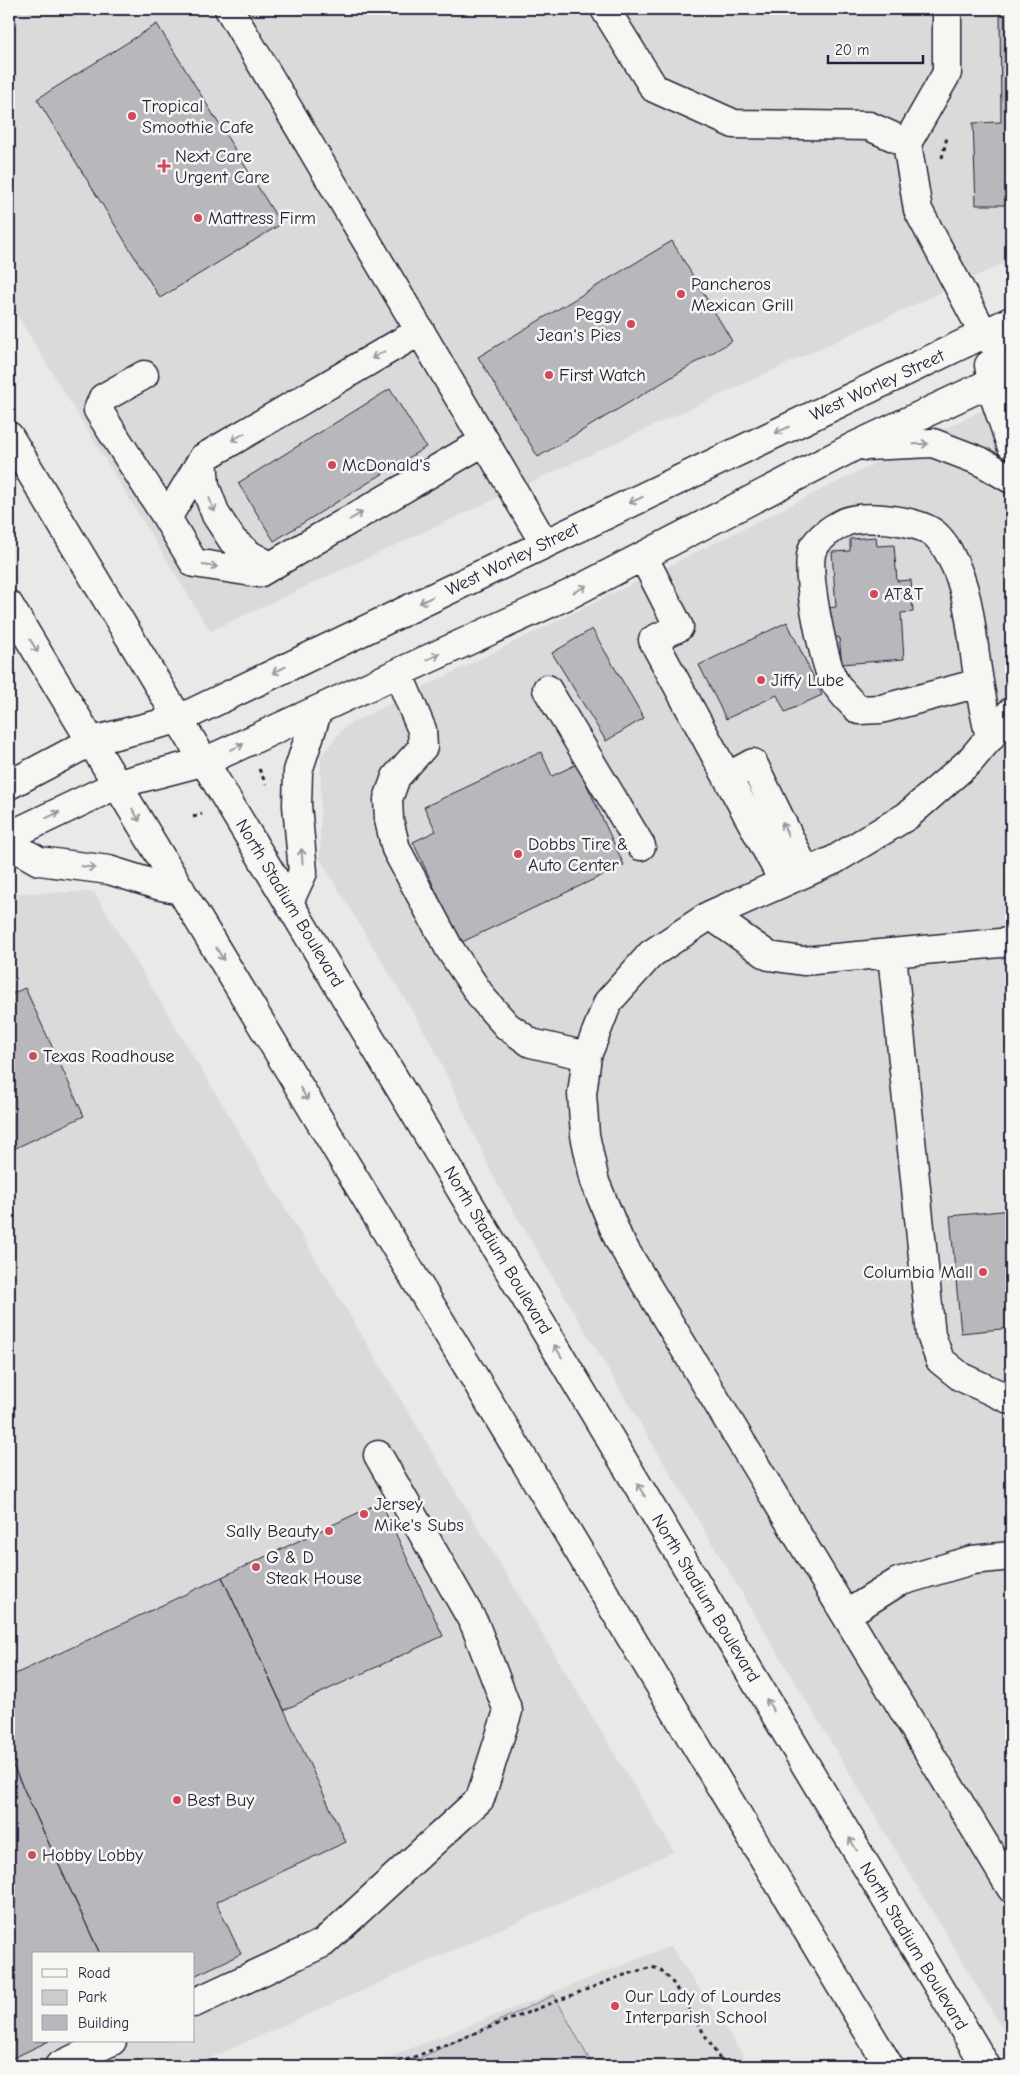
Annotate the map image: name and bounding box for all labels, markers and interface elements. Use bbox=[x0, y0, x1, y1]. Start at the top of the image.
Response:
scale bar bbox=[828, 32, 922, 64]
text: 20 m bbox=[835, 41, 869, 59]
place label: Tropical Smoothie Cafe bbox=[142, 96, 254, 138]
marker: Tropical Smoothie Cafe bbox=[126, 110, 138, 122]
place label: Next Care Urgent Care bbox=[175, 146, 270, 188]
marker: Next Care Urgent Care bbox=[157, 159, 171, 173]
place label: Mattress Firm bbox=[208, 208, 316, 229]
marker: Mattress Firm bbox=[192, 212, 204, 224]
place label: Pancheros Mexican Grill bbox=[691, 274, 794, 316]
marker: Pancheros Mexican Grill bbox=[675, 288, 687, 300]
place label: Peggy Jean's Pies bbox=[537, 304, 622, 346]
marker: Peggy Jean's Pies bbox=[625, 318, 637, 330]
street label: West Worley Street bbox=[807, 345, 948, 426]
one-way arrow bbox=[372, 351, 386, 361]
place label: First Watch bbox=[559, 365, 646, 386]
marker: First Watch bbox=[543, 369, 555, 381]
one-way arrow bbox=[775, 426, 790, 435]
one-way arrow bbox=[232, 433, 246, 443]
one-way arrow bbox=[912, 439, 928, 449]
place label: McDonald's bbox=[342, 455, 430, 476]
marker: McDonald's bbox=[326, 459, 338, 471]
one-way arrow bbox=[628, 495, 643, 505]
one-way arrow bbox=[208, 497, 217, 512]
one-way arrow bbox=[349, 510, 363, 520]
street label: West Worley Street bbox=[442, 518, 583, 601]
one-way arrow bbox=[202, 561, 218, 571]
one-way arrow bbox=[572, 584, 587, 593]
place label: AT&T bbox=[884, 584, 924, 605]
marker: AT&T bbox=[868, 588, 880, 600]
one-way arrow bbox=[419, 596, 434, 605]
one-way arrow bbox=[30, 639, 40, 653]
one-way arrow bbox=[425, 652, 440, 661]
one-way arrow bbox=[272, 666, 287, 676]
place label: Jiffy Lube bbox=[771, 670, 844, 691]
marker: Jiffy Lube bbox=[755, 674, 767, 686]
one-way arrow bbox=[229, 742, 244, 751]
one-way arrow bbox=[132, 808, 142, 822]
one-way arrow bbox=[45, 810, 60, 819]
street label: North Stadium Boulevard bbox=[231, 815, 348, 991]
one-way arrow bbox=[780, 821, 790, 836]
place label: Dobbs Tire & Auto Center bbox=[528, 834, 628, 876]
one-way arrow bbox=[297, 848, 306, 864]
marker: Dobbs Tire & Auto Center bbox=[512, 848, 524, 860]
one-way arrow bbox=[79, 862, 95, 872]
one-way arrow bbox=[215, 947, 225, 961]
place label: Texas Roadhouse bbox=[43, 1046, 175, 1067]
marker: Texas Roadhouse bbox=[27, 1050, 39, 1062]
one-way arrow bbox=[299, 1086, 309, 1100]
street label: North Stadium Boulevard bbox=[439, 1162, 556, 1338]
place label: Columbia Mall bbox=[863, 1262, 973, 1283]
marker: Columbia Mall bbox=[977, 1266, 989, 1278]
one-way arrow bbox=[553, 1344, 563, 1358]
one-way arrow bbox=[636, 1484, 646, 1498]
place label: Jersey Mike's Subs bbox=[374, 1494, 464, 1536]
marker: Jersey Mike's Subs bbox=[358, 1508, 370, 1520]
street label: North Stadium Boulevard bbox=[647, 1510, 764, 1686]
place label: Sally Beauty bbox=[226, 1521, 320, 1542]
marker: Sally Beauty bbox=[323, 1525, 335, 1537]
place label: G & D Steak House bbox=[266, 1547, 362, 1589]
marker: G & D Steak House bbox=[250, 1561, 262, 1573]
one-way arrow bbox=[764, 1698, 774, 1712]
place label: Best Buy bbox=[187, 1790, 255, 1811]
marker: Best Buy bbox=[171, 1794, 183, 1806]
one-way arrow bbox=[848, 1838, 858, 1852]
place label: Hobby Lobby bbox=[42, 1845, 144, 1866]
marker: Hobby Lobby bbox=[26, 1849, 38, 1861]
street label: North Stadium Boulevard bbox=[855, 1858, 972, 2034]
legend bbox=[32, 1952, 195, 2042]
text: Road bbox=[78, 1964, 110, 1982]
place label: Our Lady of Lourdes Interparish School bbox=[625, 1986, 781, 2028]
text: Park bbox=[78, 1988, 107, 2006]
marker: Our Lady of Lourdes Interparish School bbox=[609, 2000, 621, 2012]
text: Building bbox=[78, 2014, 129, 2032]

